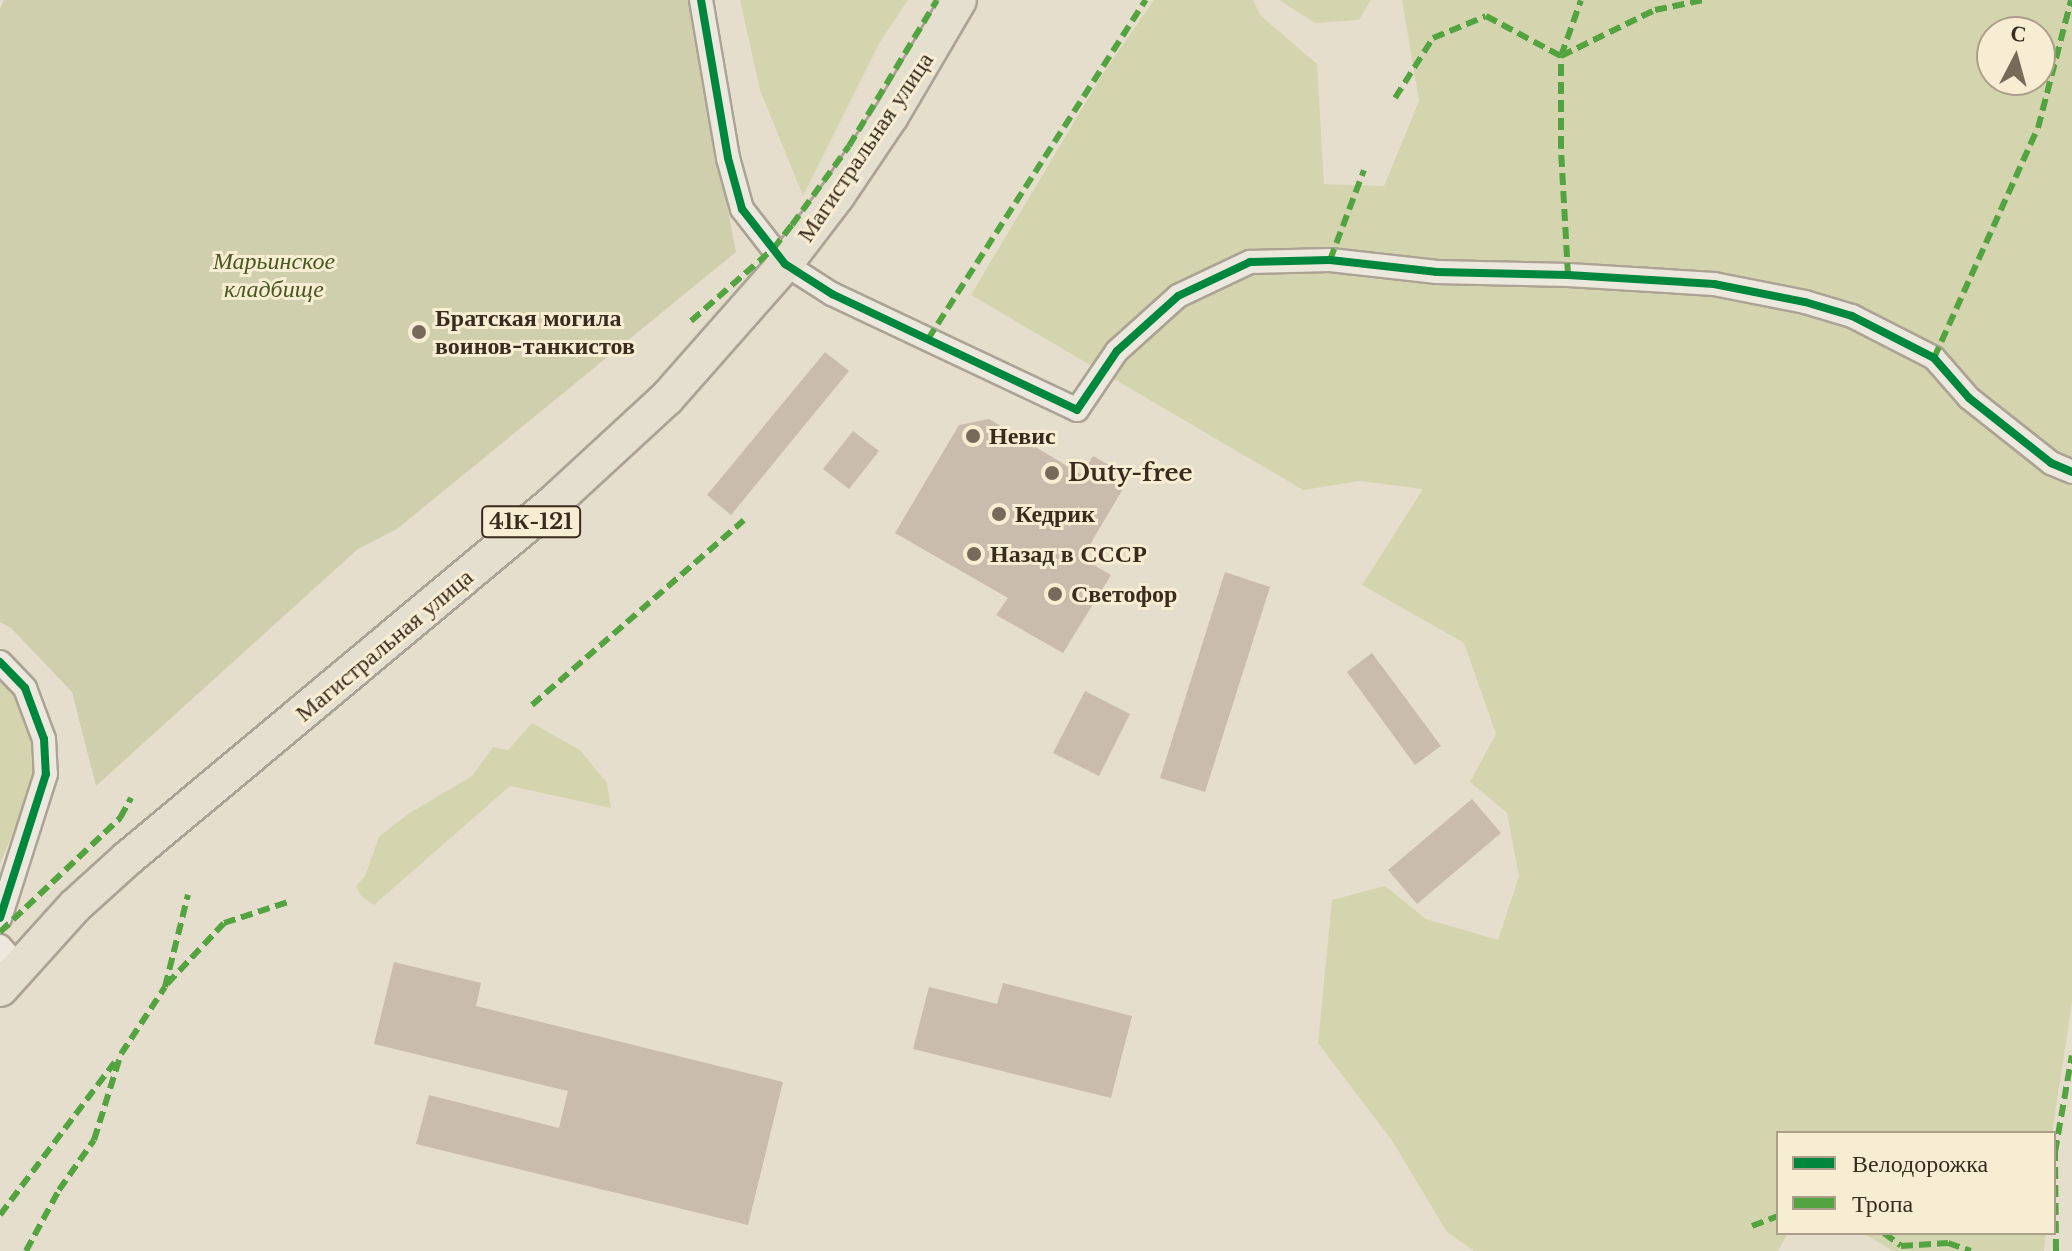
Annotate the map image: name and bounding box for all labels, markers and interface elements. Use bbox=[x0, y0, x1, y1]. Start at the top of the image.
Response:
north arrow bbox=[1976, 16, 2056, 96]
text: С bbox=[2009, 19, 2028, 48]
street label: Магистральная улица bbox=[791, 47, 939, 247]
park label: Марьинское кладбище bbox=[213, 247, 335, 303]
place label: Братская могила воинов-танкистов bbox=[435, 304, 635, 360]
marker: Братская могила воинов-танкистов bbox=[410, 323, 428, 341]
place label: Невис bbox=[989, 422, 1056, 450]
marker: Невис bbox=[964, 427, 982, 445]
place label: Duty-free bbox=[1068, 459, 1193, 487]
marker: Duty-free bbox=[1043, 464, 1061, 482]
place label: Кедрик bbox=[1015, 500, 1095, 528]
road number: 41К-121 bbox=[481, 504, 581, 540]
marker: Кедрик bbox=[990, 505, 1008, 523]
place label: Назад в СССР bbox=[990, 540, 1147, 568]
marker: Назад в СССР bbox=[965, 545, 983, 563]
street label: Магистральная улица bbox=[289, 562, 479, 728]
place label: Светофор bbox=[1071, 580, 1177, 608]
marker: Светофор bbox=[1046, 585, 1064, 603]
legend bbox=[1776, 1131, 2056, 1235]
text: Велодорожка bbox=[1852, 1149, 1988, 1178]
text: Тропа bbox=[1852, 1189, 1913, 1218]

